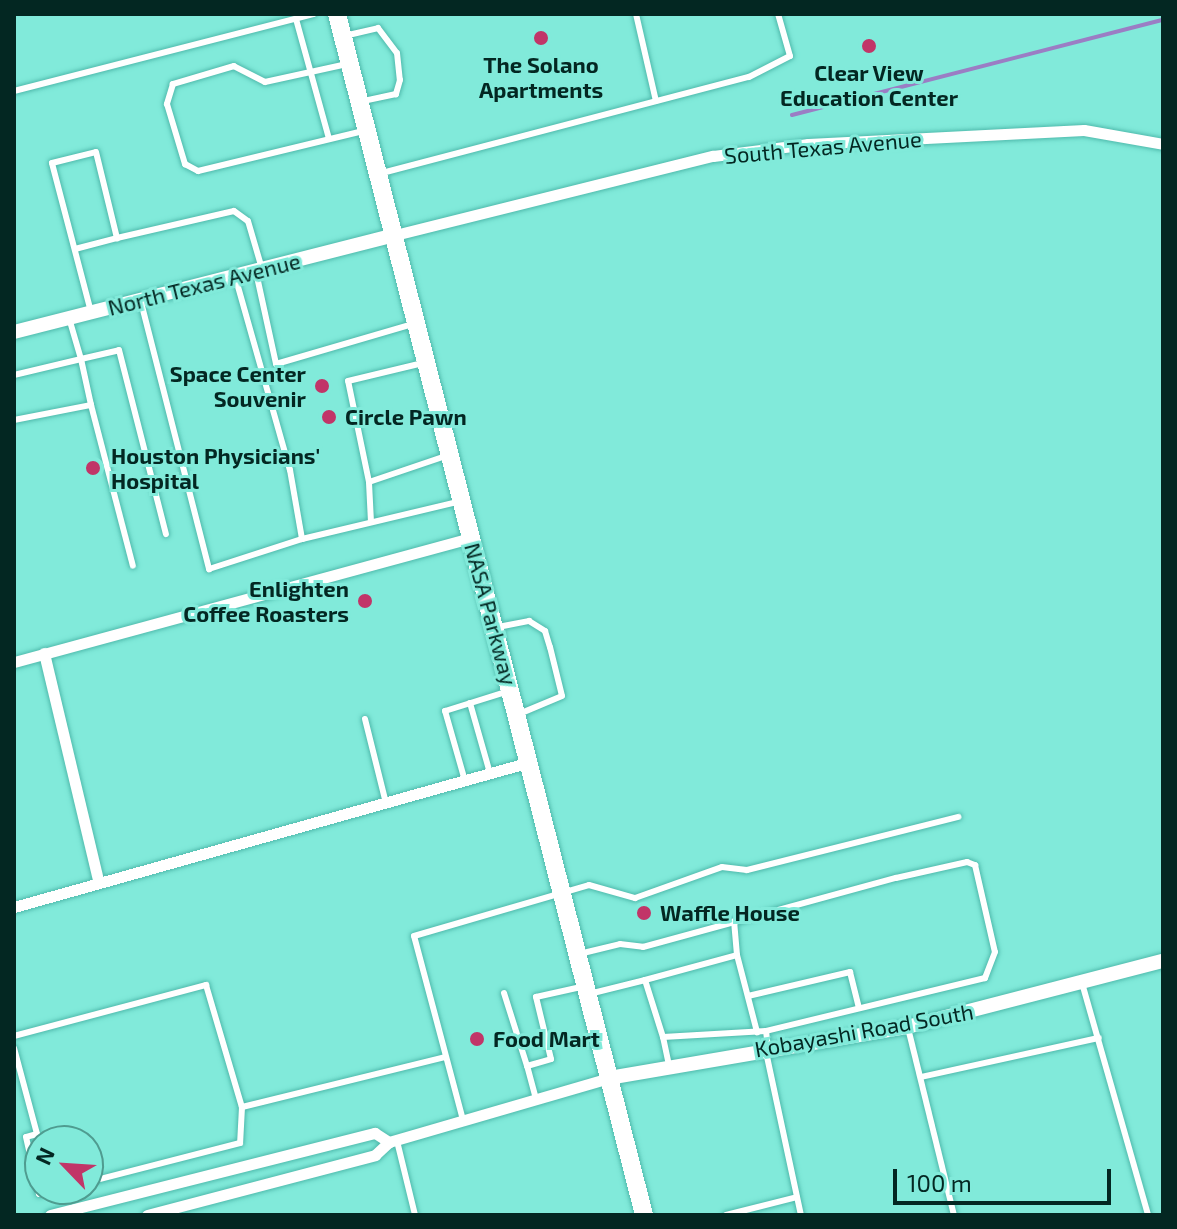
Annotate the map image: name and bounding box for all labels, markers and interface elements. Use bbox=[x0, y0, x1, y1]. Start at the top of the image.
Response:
marker: The Solano Apartments bbox=[532, 29, 550, 47]
marker: Clear View Education Center bbox=[860, 37, 878, 55]
place label: The Solano Apartments bbox=[479, 51, 603, 102]
place label: Clear View Education Center bbox=[780, 59, 958, 110]
street label: South Texas Avenue bbox=[723, 125, 923, 169]
street label: North Texas Avenue bbox=[104, 247, 304, 321]
place label: Space Center Souvenir bbox=[170, 360, 306, 412]
marker: Space Center Souvenir bbox=[313, 377, 331, 395]
place label: Circle Pawn bbox=[345, 404, 467, 430]
marker: Circle Pawn bbox=[320, 408, 338, 426]
place label: Houston Physicians' Hospital bbox=[111, 442, 320, 494]
marker: Houston Physicians' Hospital bbox=[82, 457, 104, 479]
street label: NASA Parkway bbox=[459, 540, 523, 688]
place label: Enlighten Coffee Roasters bbox=[183, 575, 349, 626]
marker: Enlighten Coffee Roasters bbox=[356, 592, 374, 610]
place label: Waffle House bbox=[660, 900, 800, 926]
marker: Waffle House bbox=[635, 904, 653, 922]
street label: Kobayashi Road South bbox=[752, 998, 976, 1062]
place label: Food Mart bbox=[493, 1026, 600, 1052]
marker: Food Mart bbox=[468, 1030, 486, 1048]
north arrow bbox=[24, 1125, 104, 1205]
text: N bbox=[29, 1143, 59, 1168]
scale bar bbox=[897, 1153, 1115, 1203]
text: 100 m bbox=[907, 1168, 972, 1197]

